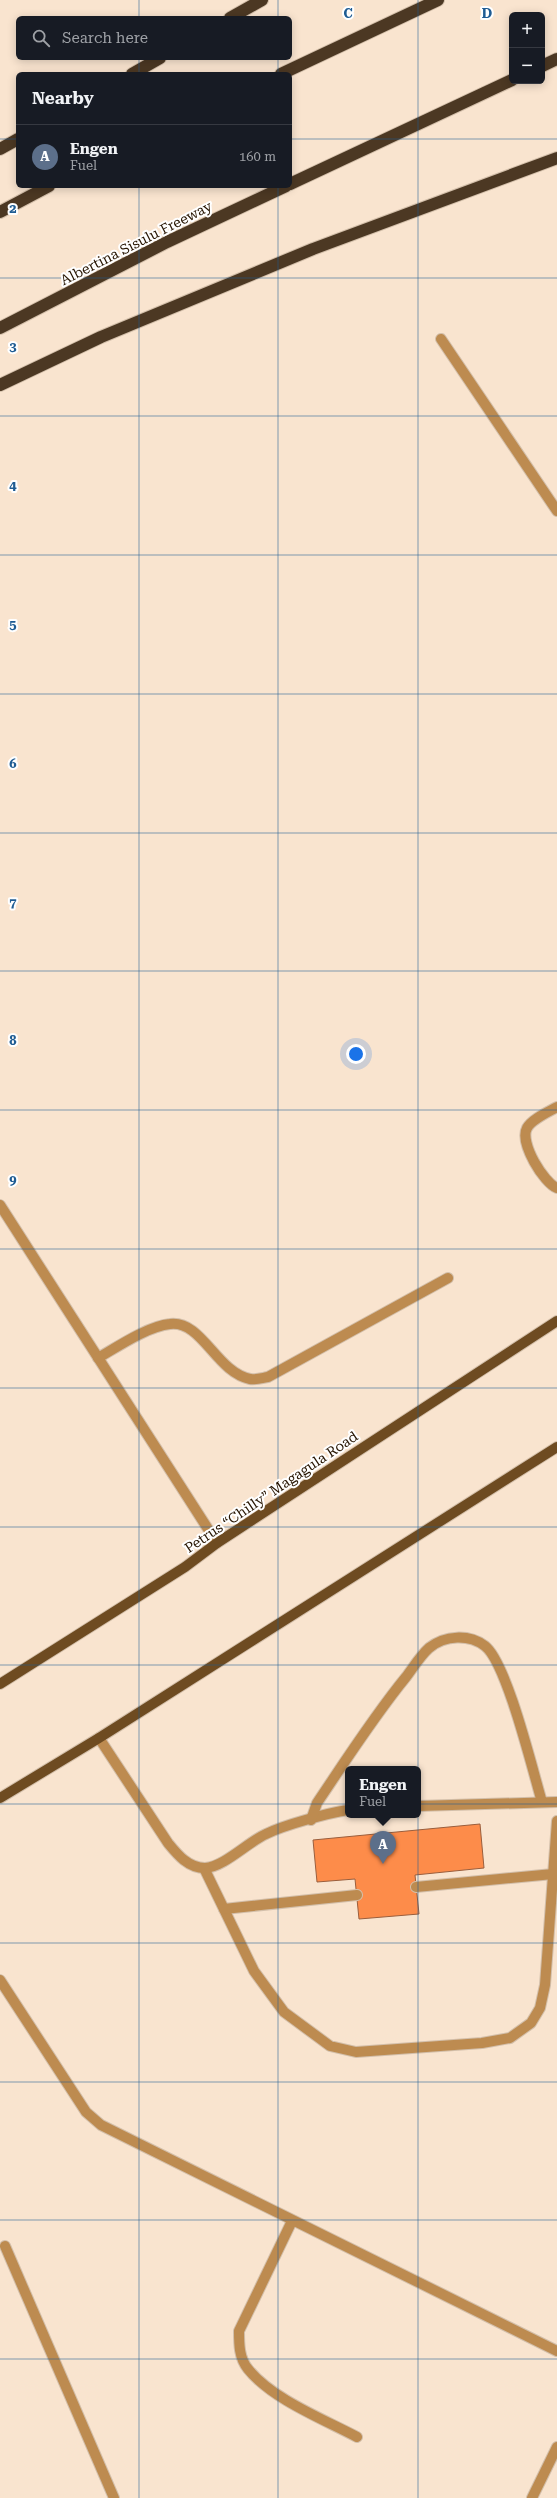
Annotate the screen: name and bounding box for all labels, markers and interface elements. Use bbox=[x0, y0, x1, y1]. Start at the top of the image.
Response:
text: C bbox=[343, 6, 353, 21]
text: D bbox=[482, 6, 492, 21]
map controls bbox=[509, 12, 545, 84]
button: + bbox=[509, 12, 545, 48]
search box bbox=[16, 16, 292, 60]
icon: search bbox=[30, 27, 52, 49]
text: Search here bbox=[62, 29, 148, 47]
button: − bbox=[509, 48, 545, 84]
text: Nearby bbox=[32, 88, 94, 108]
text: Engen bbox=[70, 140, 118, 158]
text: A bbox=[40, 149, 50, 164]
text: 160 m bbox=[239, 149, 276, 164]
text: Fuel bbox=[70, 158, 97, 173]
street label: Albertina Sisulu Freeway bbox=[57, 197, 215, 288]
text: 2 bbox=[9, 201, 17, 216]
text: 3 bbox=[9, 339, 17, 354]
text: 4 bbox=[9, 478, 17, 493]
text: 5 bbox=[9, 617, 17, 632]
text: 6 bbox=[9, 756, 17, 771]
text: 7 bbox=[9, 895, 17, 910]
text: 8 bbox=[9, 1033, 17, 1048]
your location bbox=[346, 1044, 366, 1064]
text: 9 bbox=[9, 1172, 17, 1187]
street label: Petrus “Chilly” Magagula Road bbox=[181, 1428, 361, 1556]
popup bbox=[345, 1766, 421, 1818]
text: Engen bbox=[359, 1776, 407, 1794]
text: Fuel bbox=[359, 1794, 386, 1809]
pin: A bbox=[370, 1831, 396, 1864]

